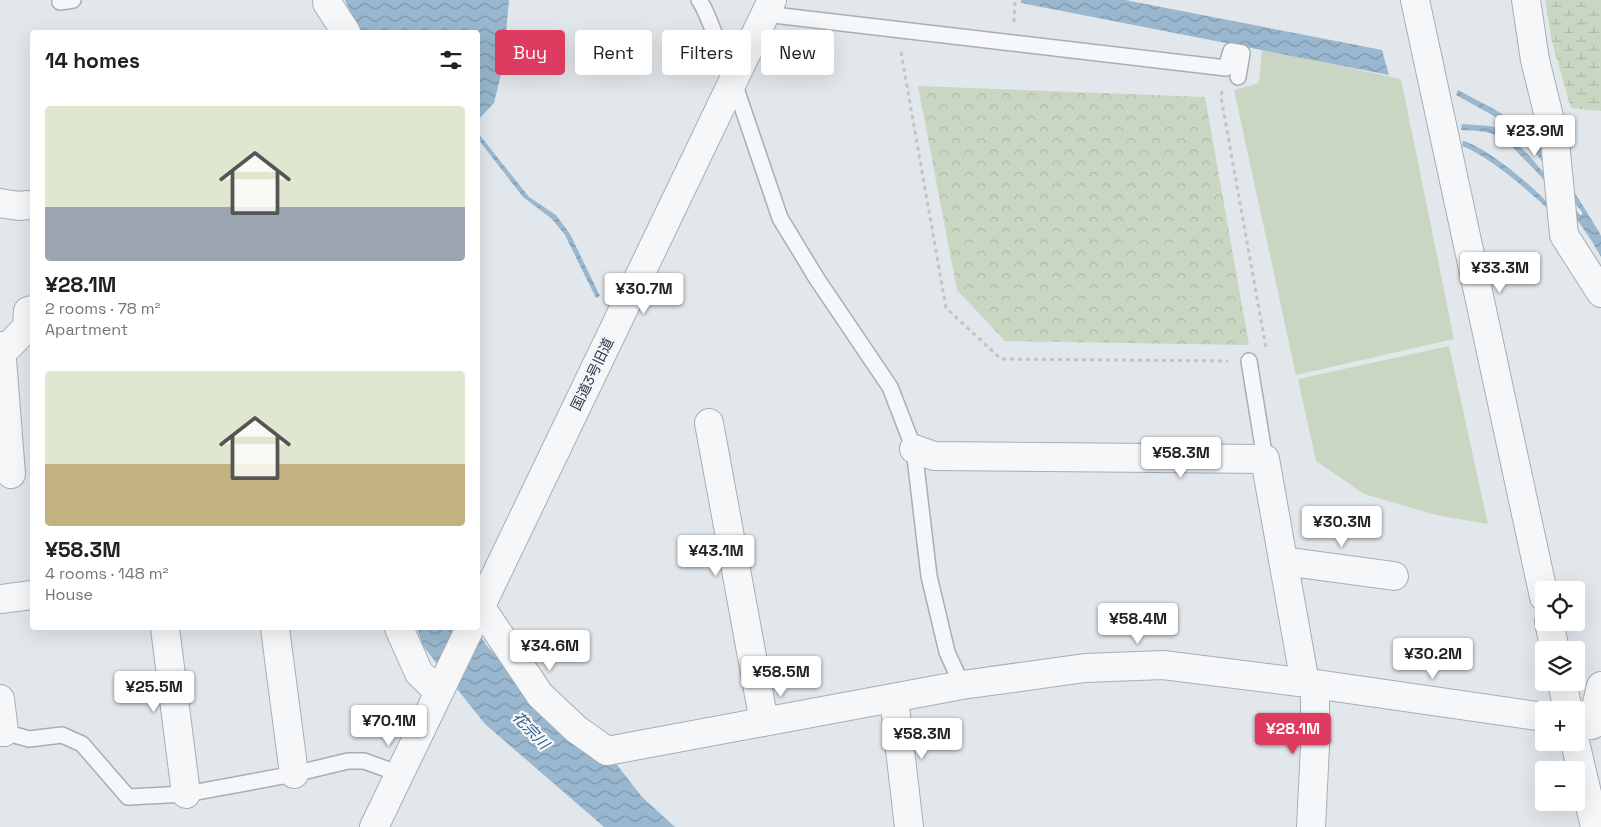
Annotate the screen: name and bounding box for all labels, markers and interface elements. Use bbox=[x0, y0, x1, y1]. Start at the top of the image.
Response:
chip: Buy bbox=[495, 30, 565, 75]
chip: Rent bbox=[575, 30, 652, 75]
chip: Filters bbox=[662, 30, 751, 75]
chip: New bbox=[761, 30, 834, 75]
icon: filters bbox=[437, 46, 465, 74]
text: 14 homes bbox=[45, 47, 140, 74]
pin: ¥23.9M bbox=[1494, 114, 1576, 157]
text: ¥23.9M bbox=[1506, 120, 1564, 141]
icon: home bbox=[210, 138, 300, 228]
pin: ¥33.3M bbox=[1459, 252, 1541, 294]
text: ¥33.3M bbox=[1471, 257, 1529, 278]
text: ¥28.1M bbox=[45, 271, 116, 298]
pin: ¥30.7M bbox=[603, 272, 685, 315]
text: ¥30.7M bbox=[615, 278, 673, 299]
text: 2 rooms · 78 m² bbox=[45, 298, 160, 319]
text: Apartment bbox=[45, 319, 128, 340]
street label: 国道3号旧道 bbox=[567, 335, 617, 413]
icon: home bbox=[210, 403, 300, 493]
pin: ¥58.3M bbox=[1140, 436, 1222, 479]
text: ¥58.3M bbox=[1152, 442, 1210, 463]
pin: ¥30.3M bbox=[1301, 506, 1383, 548]
text: ¥30.3M bbox=[1313, 511, 1371, 532]
pin: ¥43.1M bbox=[675, 534, 757, 577]
text: ¥58.3M bbox=[45, 536, 121, 563]
text: ¥43.1M bbox=[688, 540, 744, 561]
text: 4 rooms · 148 m² bbox=[45, 563, 168, 584]
map controls bbox=[1535, 581, 1585, 811]
button: locate bbox=[1535, 581, 1585, 631]
text: House bbox=[45, 584, 93, 605]
pin: ¥58.4M bbox=[1097, 602, 1179, 645]
text: ¥58.4M bbox=[1109, 608, 1167, 629]
pin: ¥34.6M bbox=[509, 630, 591, 672]
text: ¥34.6M bbox=[521, 635, 579, 656]
pin: ¥30.2M bbox=[1392, 638, 1474, 680]
button: layers bbox=[1535, 641, 1585, 691]
text: ¥30.2M bbox=[1404, 643, 1462, 664]
pin: ¥58.5M bbox=[740, 656, 822, 698]
text: ¥58.5M bbox=[752, 661, 810, 682]
pin: ¥25.5M bbox=[113, 670, 195, 713]
text: ¥25.5M bbox=[125, 676, 183, 697]
button: + bbox=[1535, 701, 1585, 751]
pin: ¥70.1M bbox=[348, 704, 430, 747]
water label: 花宗川 bbox=[509, 707, 555, 754]
text: ¥70.1M bbox=[362, 710, 416, 731]
pin: ¥28.1M bbox=[1252, 712, 1334, 755]
pin: ¥58.3M bbox=[881, 718, 963, 760]
text: ¥28.1M bbox=[1266, 718, 1320, 739]
text: ¥58.3M bbox=[893, 723, 951, 744]
button: − bbox=[1535, 761, 1585, 811]

